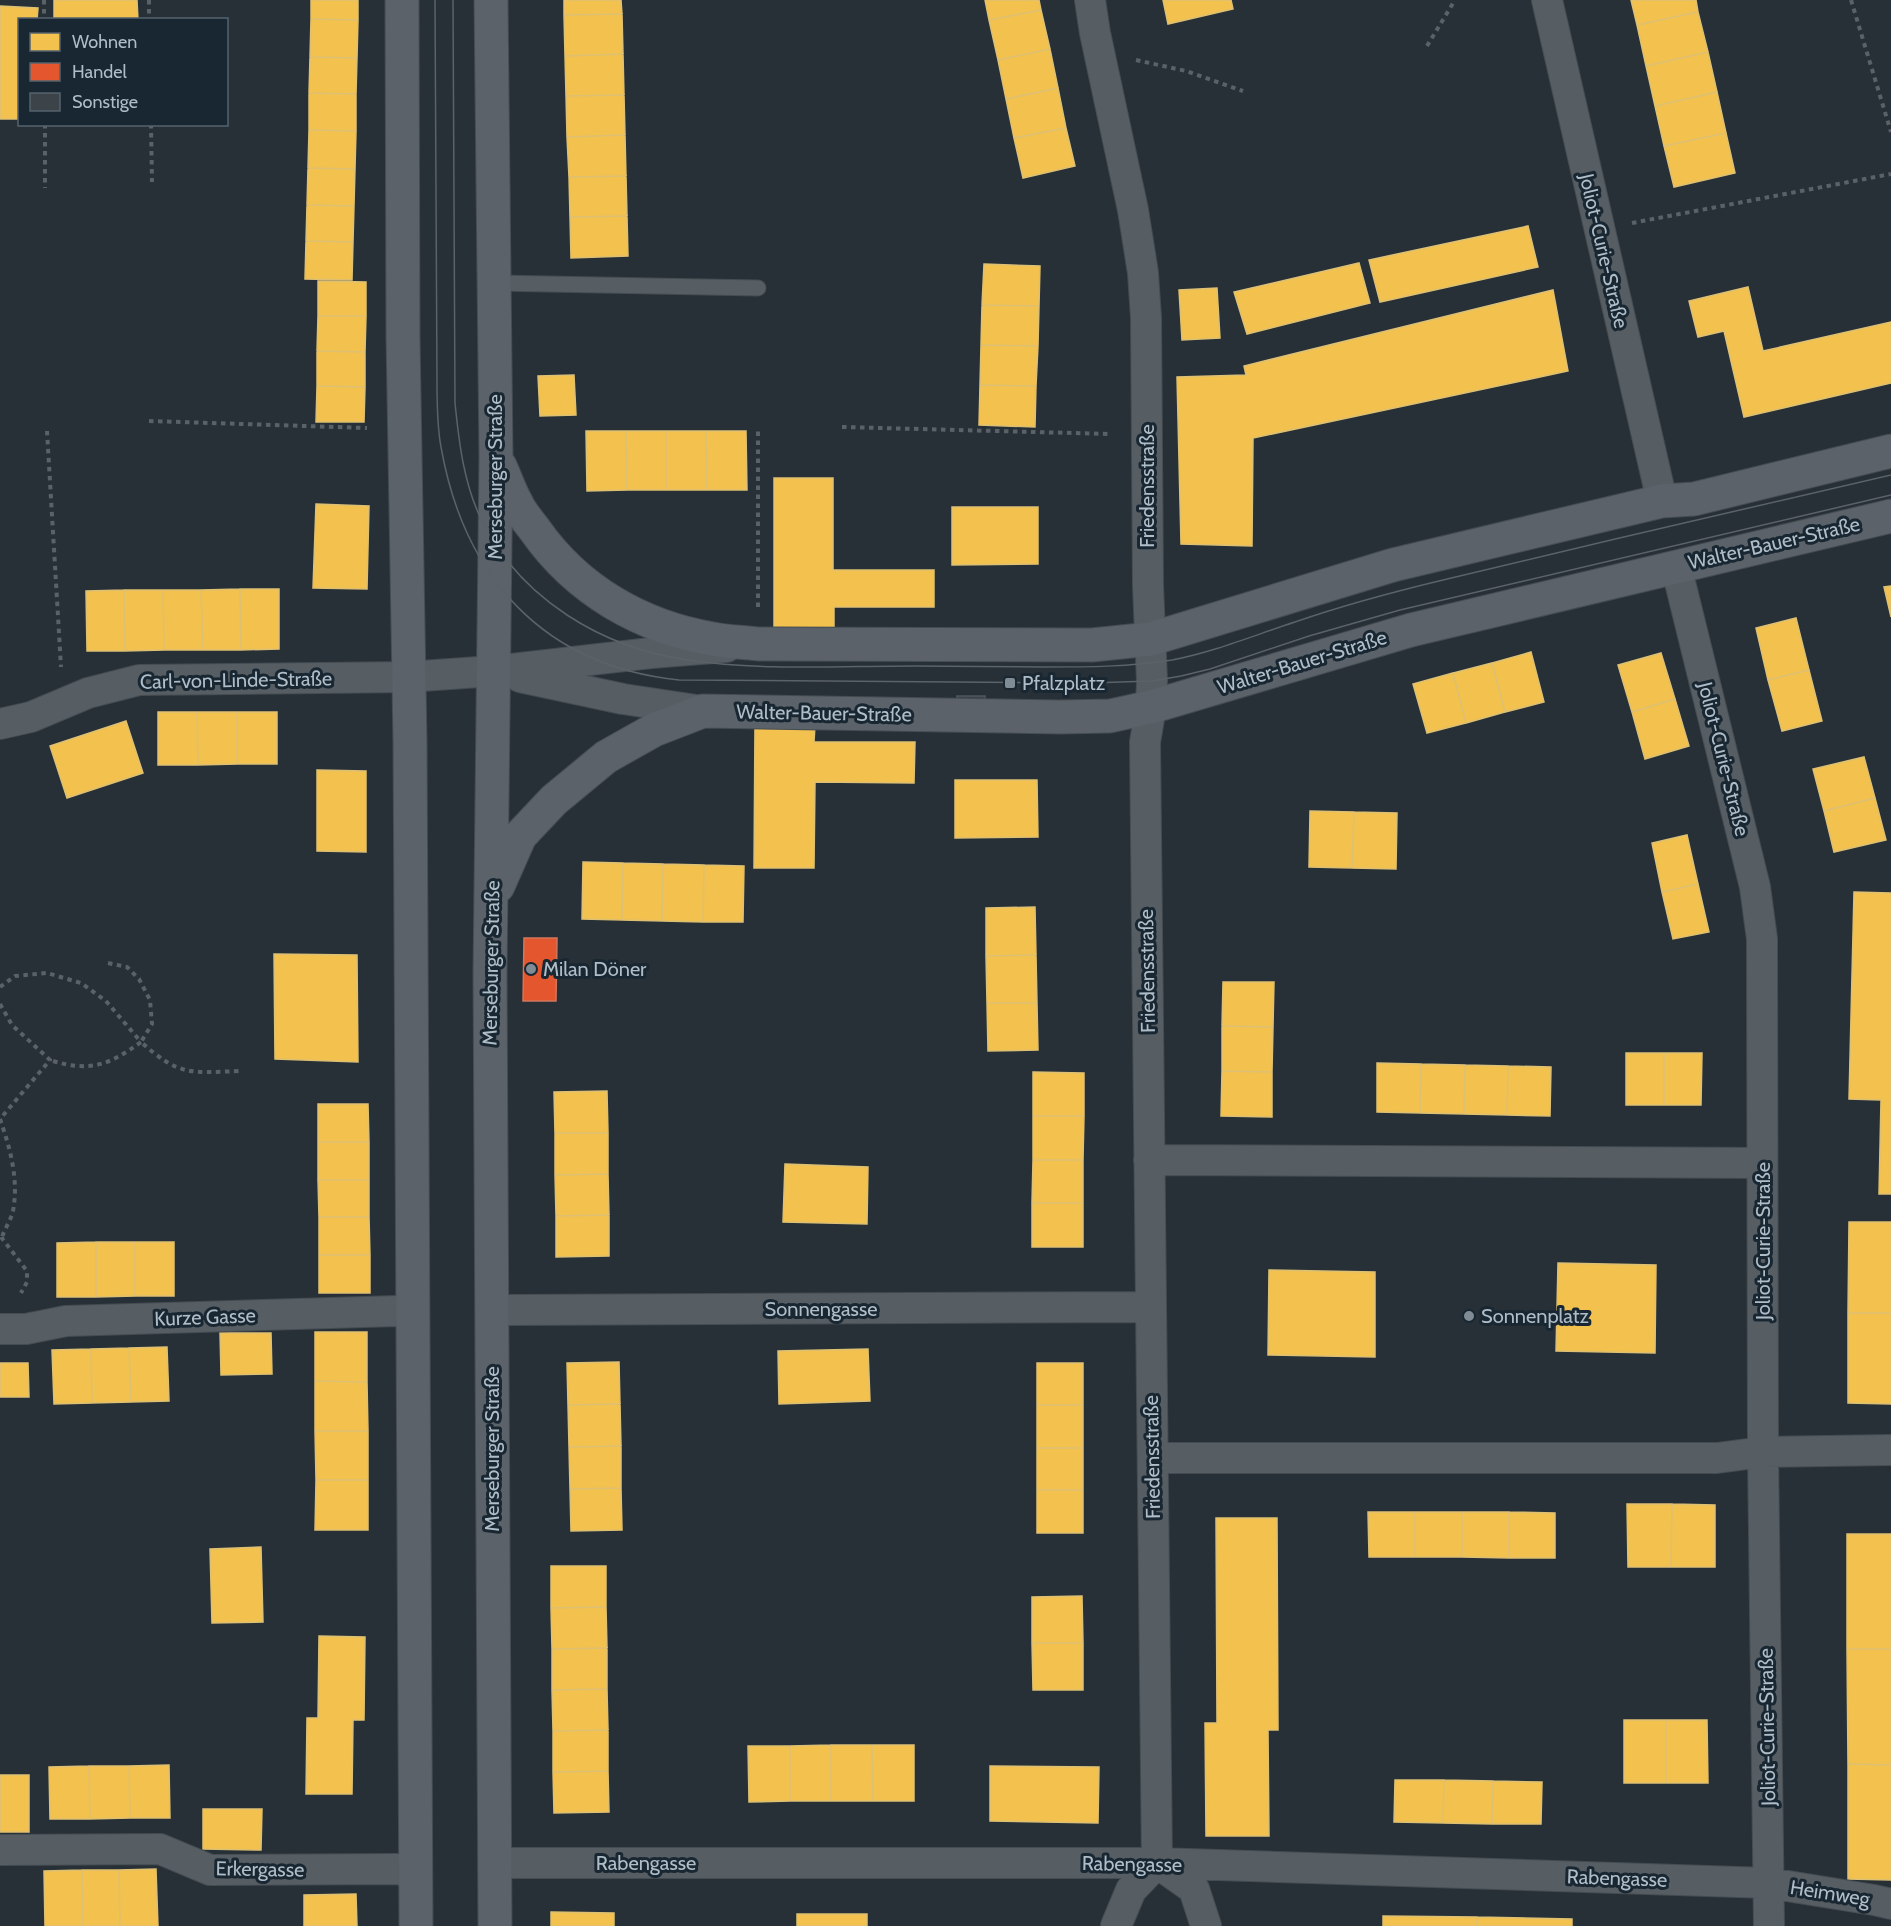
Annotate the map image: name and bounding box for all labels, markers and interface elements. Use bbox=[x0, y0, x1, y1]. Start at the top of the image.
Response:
legend bbox=[18, 18, 228, 126]
text: Wohnen bbox=[72, 31, 137, 53]
text: Handel bbox=[72, 61, 127, 83]
text: Sonstige bbox=[72, 91, 138, 113]
street label: Joliot-Curie-Straße bbox=[1574, 170, 1633, 331]
street label: Merseburger Straße bbox=[483, 394, 507, 560]
street label: Friedensstraße bbox=[1135, 424, 1159, 548]
street label: Walter-Bauer-Straße bbox=[1686, 512, 1862, 574]
street label: Walter-Bauer-Straße bbox=[1215, 625, 1389, 699]
street label: Carl-von-Linde-Straße bbox=[140, 666, 332, 694]
place label: Pfalzplatz bbox=[1022, 671, 1105, 695]
marker: Pfalzplatz bbox=[1003, 676, 1017, 690]
street label: Joliot-Curie-Straße bbox=[1693, 678, 1755, 839]
street label: Walter-Bauer-Straße bbox=[736, 699, 912, 727]
street label: Merseburger Straße bbox=[478, 880, 504, 1046]
street label: Friedensstraße bbox=[1134, 909, 1160, 1033]
place label: Milan Döner bbox=[543, 957, 647, 981]
marker: Milan Döner bbox=[524, 962, 538, 976]
street label: Joliot-Curie-Straße bbox=[1751, 1162, 1775, 1321]
street label: Sonnengasse bbox=[765, 1297, 877, 1321]
street label: Kurze Gasse bbox=[154, 1303, 256, 1331]
place label: Sonnenplatz bbox=[1481, 1304, 1589, 1328]
marker: Sonnenplatz bbox=[1462, 1309, 1476, 1323]
street label: Merseburger Straße bbox=[480, 1366, 504, 1532]
street label: Friedensstraße bbox=[1139, 1395, 1165, 1519]
street label: Joliot-Curie-Straße bbox=[1754, 1648, 1780, 1807]
street label: Rabengasse bbox=[596, 1851, 696, 1875]
street label: Rabengasse bbox=[1082, 1851, 1182, 1877]
street label: Erkergasse bbox=[216, 1856, 304, 1882]
street label: Rabengasse bbox=[1566, 1864, 1668, 1892]
street label: Heimweg bbox=[1788, 1875, 1873, 1911]

